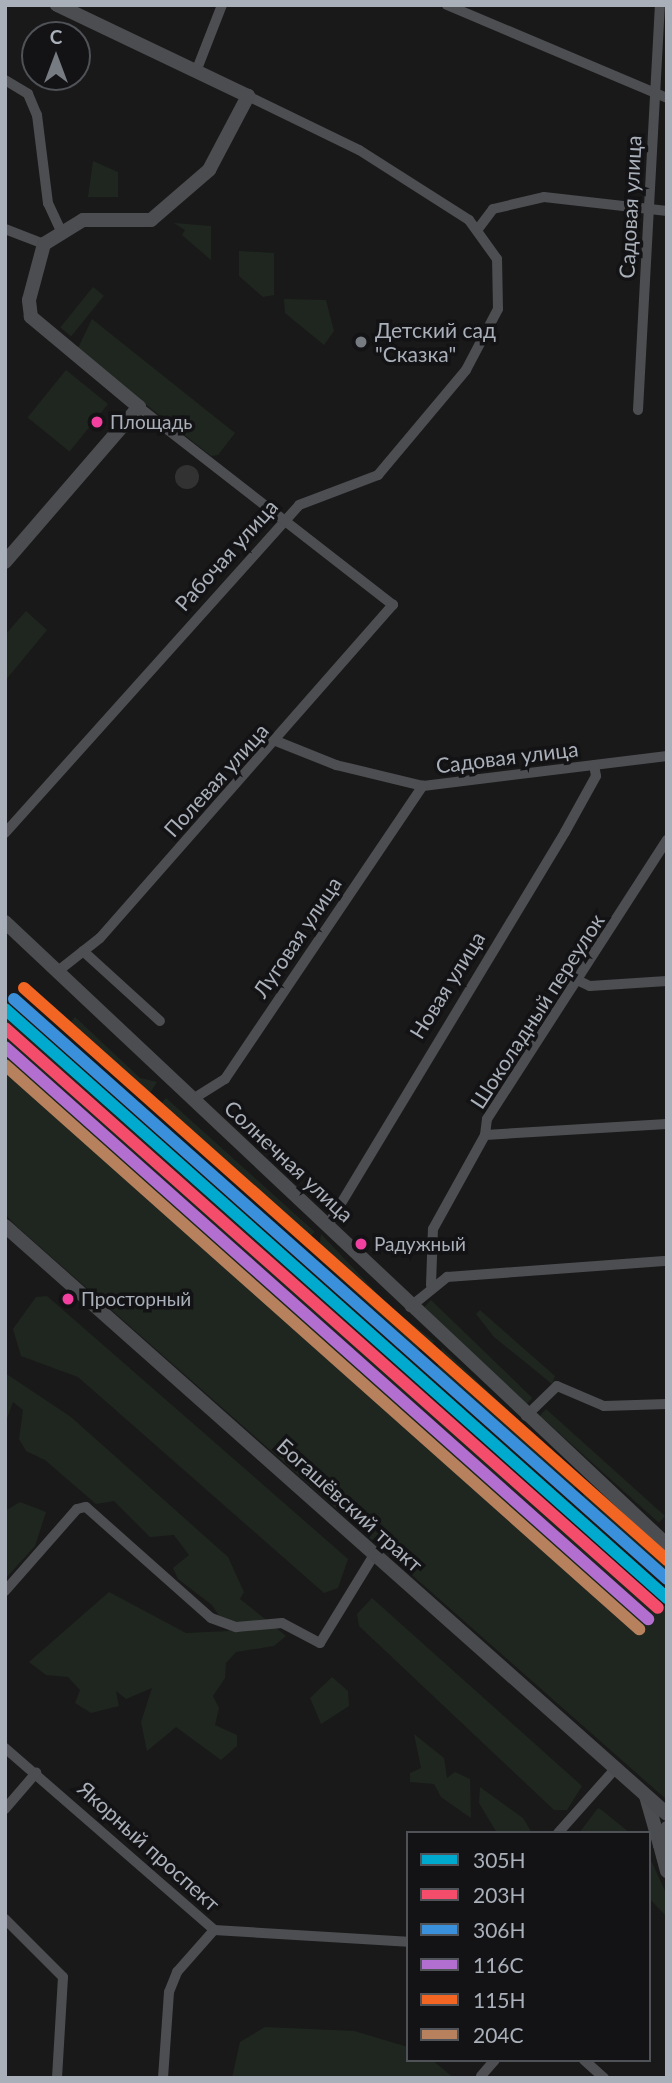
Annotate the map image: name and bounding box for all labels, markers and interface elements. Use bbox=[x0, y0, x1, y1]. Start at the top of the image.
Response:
north arrow bbox=[21, 21, 91, 91]
text: С bbox=[50, 25, 62, 48]
street label: Садовая улица bbox=[614, 135, 646, 279]
place label: Детский сад "Сказка" bbox=[375, 317, 496, 367]
marker: Детский сад "Сказка" bbox=[353, 334, 369, 350]
place label: Площадь bbox=[110, 411, 192, 433]
marker: Площадь bbox=[90, 415, 104, 429]
street label: Рабочая улица bbox=[169, 494, 283, 616]
street label: Полевая улица bbox=[158, 718, 274, 842]
street label: Садовая улица bbox=[434, 736, 580, 778]
street label: Луговая улица bbox=[247, 872, 347, 1002]
street label: Шоколадный переулок bbox=[465, 909, 609, 1113]
street label: Новая улица bbox=[404, 927, 490, 1043]
street label: Солнечная улица bbox=[219, 1095, 359, 1227]
place label: Радужный bbox=[374, 1233, 466, 1255]
marker: Радужный bbox=[354, 1237, 368, 1251]
place label: Просторный bbox=[81, 1288, 191, 1310]
marker: Просторный bbox=[61, 1292, 75, 1306]
street label: Богашёвский тракт bbox=[272, 1433, 428, 1577]
street label: Якорный проспект bbox=[73, 1776, 225, 1916]
legend bbox=[406, 1831, 651, 2062]
text: 305Н bbox=[473, 1847, 526, 1872]
text: 203Н bbox=[473, 1882, 526, 1907]
text: 306Н bbox=[473, 1917, 526, 1942]
text: 116С bbox=[473, 1952, 524, 1977]
text: 115Н bbox=[473, 1987, 526, 2012]
text: 204С bbox=[473, 2022, 524, 2047]

